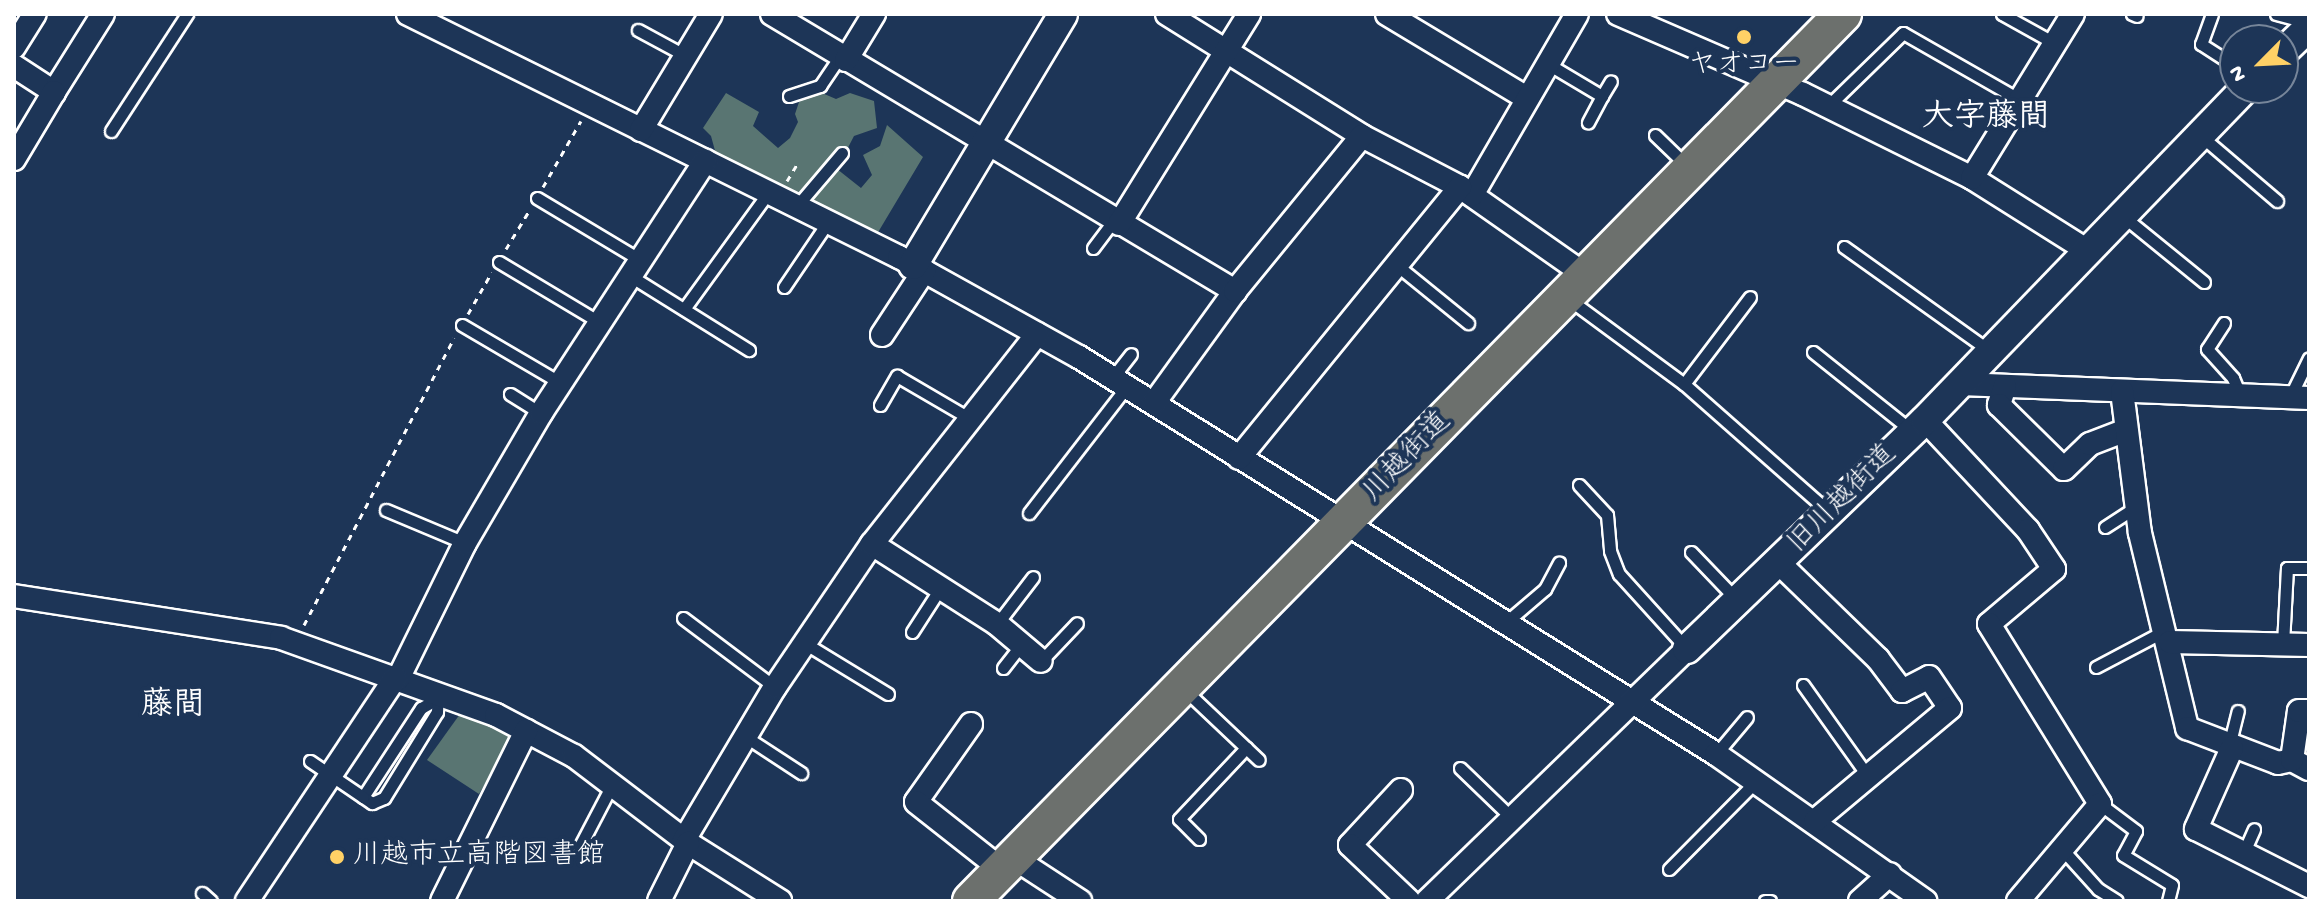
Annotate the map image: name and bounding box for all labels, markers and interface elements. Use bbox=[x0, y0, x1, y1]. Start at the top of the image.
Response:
north arrow bbox=[2219, 24, 2299, 104]
marker: ヤオコー bbox=[1735, 28, 1753, 46]
place label: ヤオコー bbox=[1688, 49, 1800, 83]
text: N bbox=[2224, 61, 2254, 85]
district label: 大字藤間 bbox=[1922, 100, 2050, 138]
street label: 川越街道 bbox=[1357, 406, 1459, 510]
street label: 旧川越街道 bbox=[1782, 439, 1904, 561]
district label: 藤間 bbox=[141, 688, 205, 726]
place label: 川越市立高階図書館 bbox=[353, 840, 605, 874]
marker: 川越市立高階図書館 bbox=[328, 848, 346, 866]

